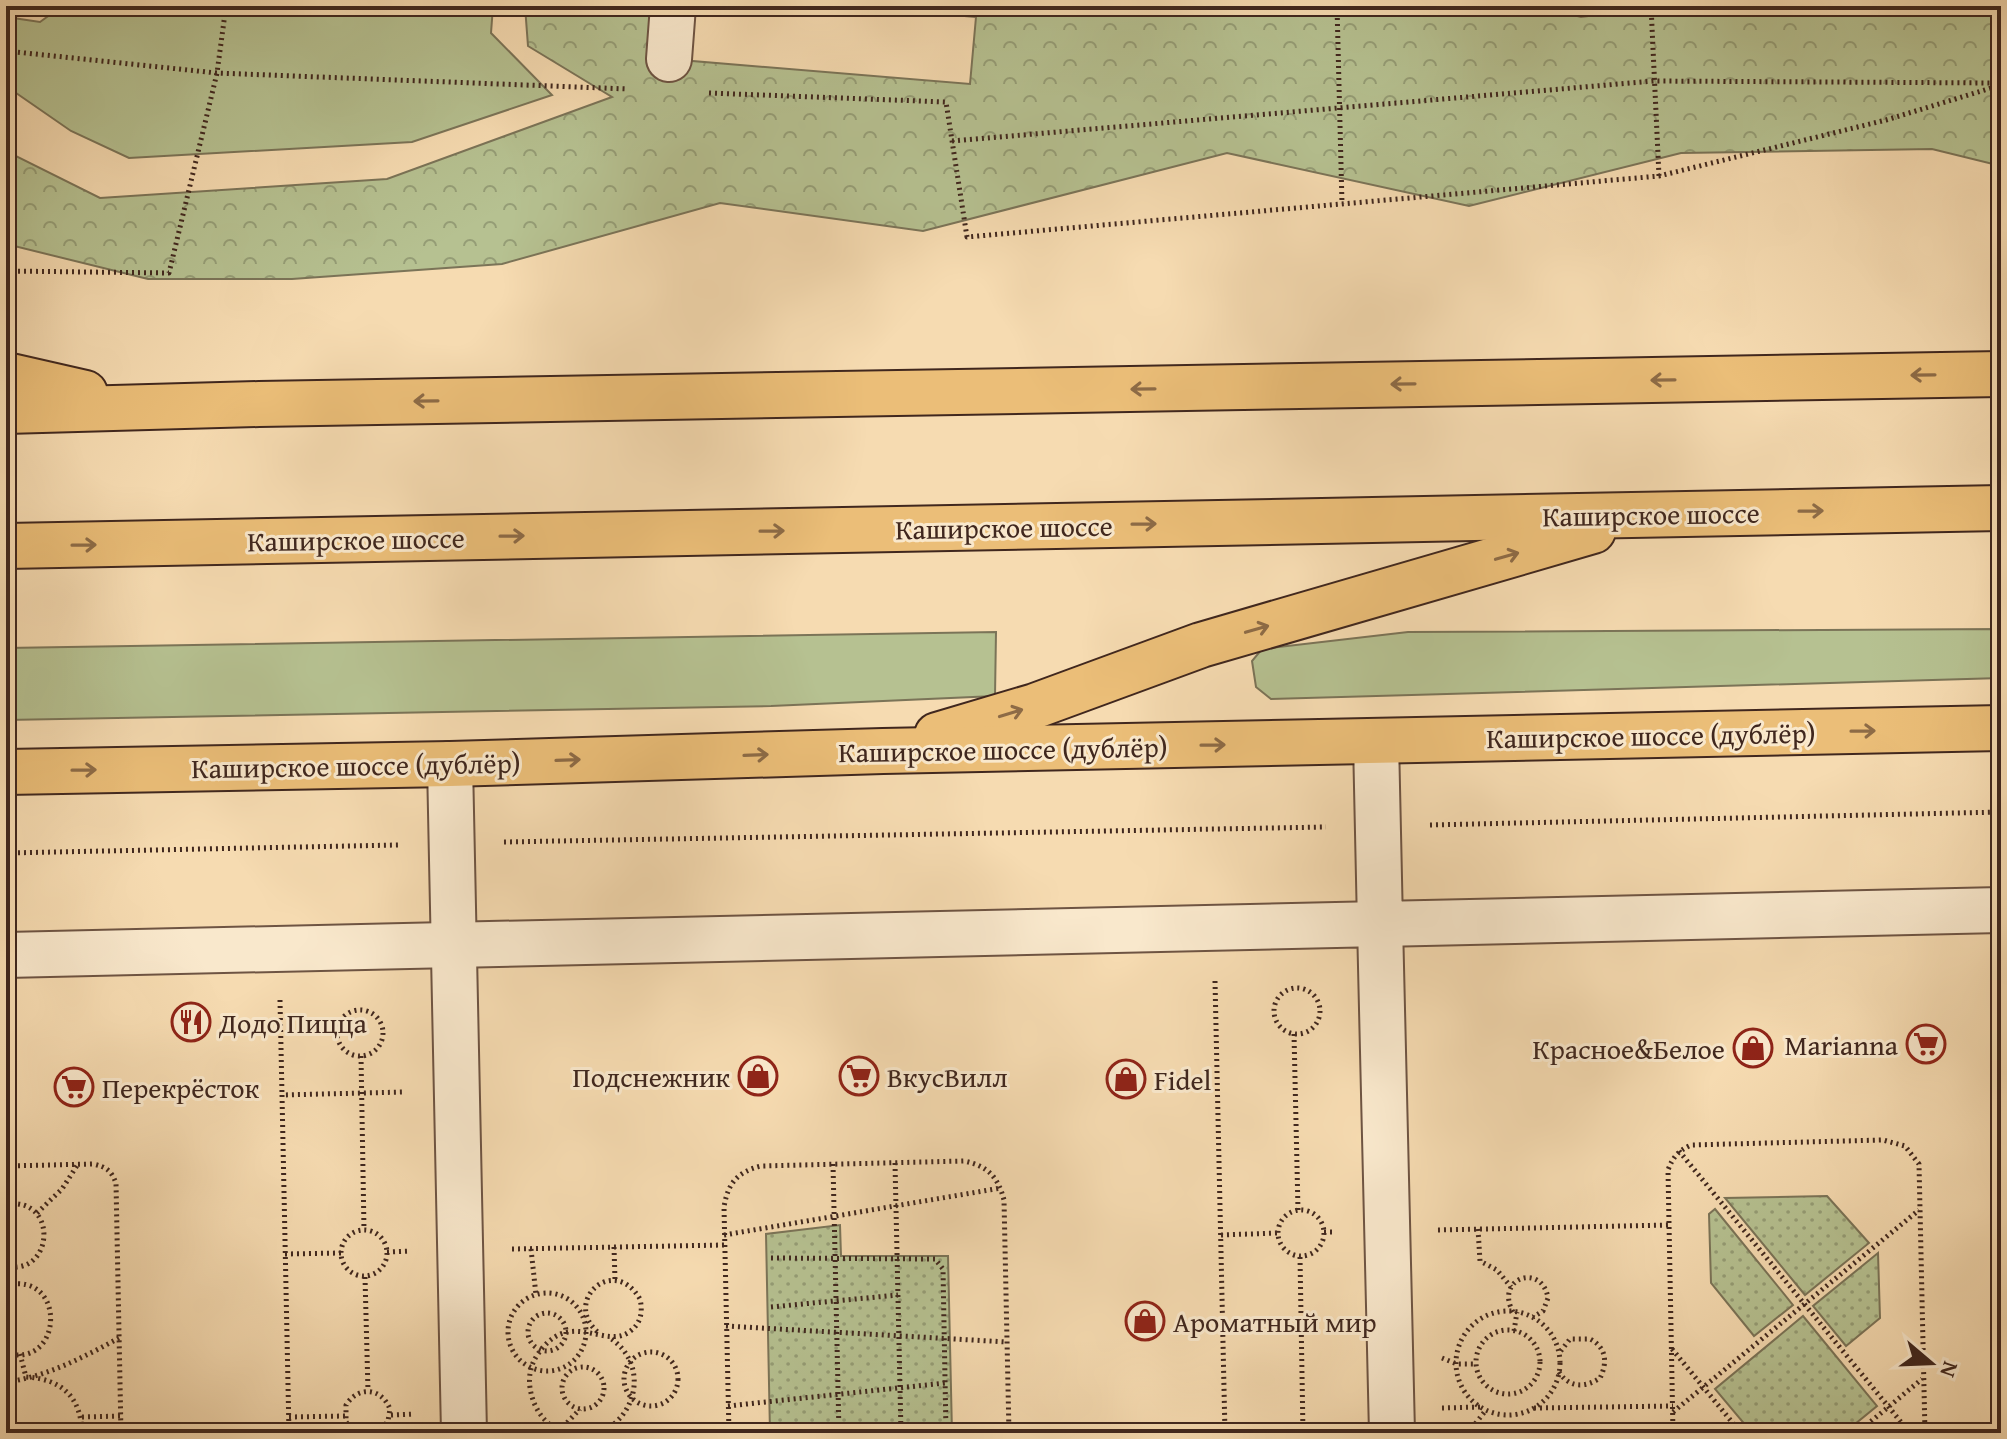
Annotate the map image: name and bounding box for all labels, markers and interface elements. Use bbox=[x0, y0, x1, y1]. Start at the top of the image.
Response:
one-way arrow bbox=[1910, 368, 1937, 383]
one-way arrow bbox=[1650, 372, 1677, 388]
one-way arrow bbox=[1390, 377, 1417, 392]
one-way arrow bbox=[1130, 381, 1157, 397]
one-way arrow bbox=[413, 394, 440, 409]
street label: Каширское шоссе bbox=[1542, 492, 1760, 536]
one-way arrow bbox=[1797, 504, 1824, 519]
street label: Каширское шоссе bbox=[895, 505, 1113, 549]
street label: Каширское шоссе bbox=[247, 517, 465, 561]
one-way arrow bbox=[1130, 517, 1157, 532]
one-way arrow bbox=[758, 524, 785, 539]
one-way arrow bbox=[498, 529, 525, 544]
one-way arrow bbox=[70, 537, 97, 552]
one-way arrow bbox=[1493, 548, 1519, 563]
one-way arrow bbox=[1244, 621, 1270, 636]
one-way arrow bbox=[998, 705, 1024, 720]
street label: Каширское шоссе (дублёр) bbox=[1486, 712, 1816, 758]
one-way arrow bbox=[1849, 723, 1876, 738]
street label: Каширское шоссе (дублёр) bbox=[838, 726, 1168, 772]
one-way arrow bbox=[1199, 737, 1226, 752]
street label: Каширское шоссе (дублёр) bbox=[191, 742, 521, 788]
one-way arrow bbox=[742, 747, 769, 762]
one-way arrow bbox=[554, 753, 581, 768]
one-way arrow bbox=[70, 763, 97, 778]
restaurant icon: Додо Пицца bbox=[170, 1001, 212, 1043]
place label: Додо Пицца bbox=[218, 1002, 367, 1043]
supermarket icon: Marianna bbox=[1905, 1023, 1947, 1065]
place label: Marianna bbox=[1784, 1024, 1899, 1065]
shop icon: Красное&Белое bbox=[1732, 1027, 1774, 1069]
place label: Красное&Белое bbox=[1533, 1028, 1725, 1069]
shop icon: Подснежник bbox=[737, 1055, 779, 1097]
supermarket icon: ВкусВилл bbox=[838, 1055, 880, 1097]
place label: Подснежник bbox=[573, 1056, 730, 1097]
place label: ВкусВилл bbox=[887, 1056, 1008, 1097]
shop icon: Fidel bbox=[1105, 1058, 1147, 1100]
place label: Fidel bbox=[1154, 1059, 1212, 1100]
supermarket icon: Перекрёсток bbox=[53, 1066, 95, 1108]
place label: Перекрёсток bbox=[102, 1067, 260, 1108]
shop icon: Ароматный мир bbox=[1124, 1300, 1166, 1342]
place label: Ароматный мир bbox=[1173, 1301, 1377, 1342]
north arrow bbox=[1891, 1323, 1971, 1403]
text: N bbox=[1932, 1357, 1967, 1382]

